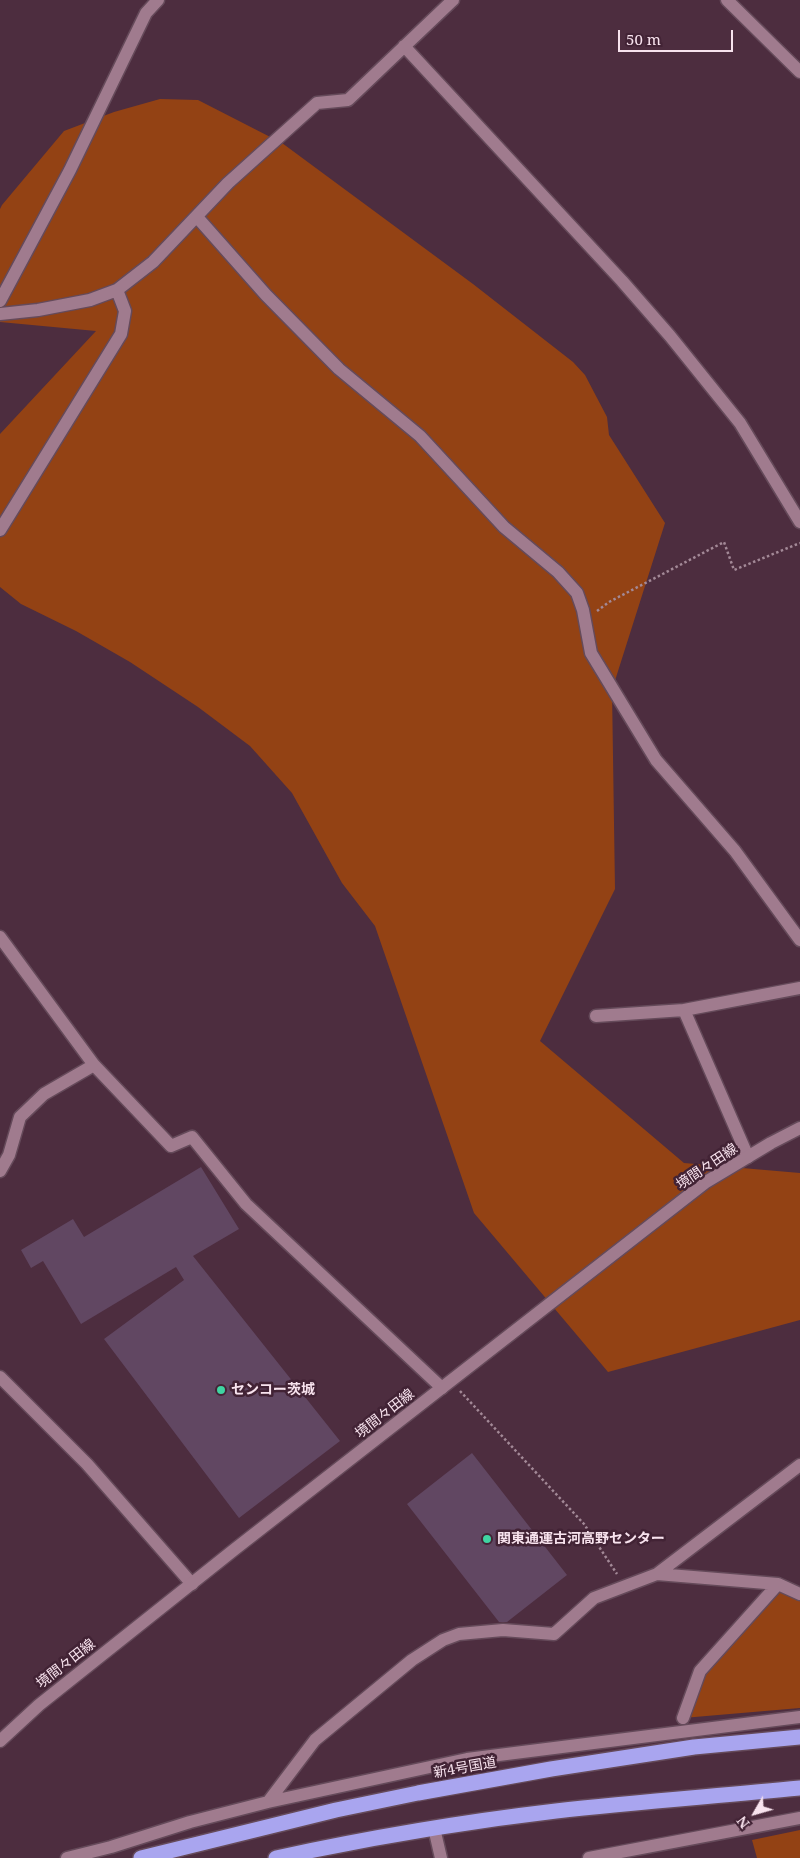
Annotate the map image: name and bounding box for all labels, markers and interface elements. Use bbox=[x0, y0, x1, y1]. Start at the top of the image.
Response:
scale bar bbox=[620, 20, 735, 52]
text: 50 m bbox=[626, 29, 661, 49]
street label: 境間々田線 bbox=[673, 1140, 741, 1194]
place label: センコー茨城 bbox=[231, 1382, 315, 1398]
marker: センコー茨城 bbox=[215, 1384, 227, 1396]
street label: 境間々田線 bbox=[352, 1386, 418, 1442]
place label: 関東通運古河高野センター bbox=[497, 1531, 665, 1547]
marker: 関東通運古河高野センター bbox=[481, 1533, 493, 1545]
street label: 境間々田線 bbox=[33, 1636, 99, 1692]
street label: 新4号国道 bbox=[432, 1754, 498, 1782]
north arrow bbox=[730, 1788, 780, 1838]
text: N bbox=[732, 1812, 754, 1833]

